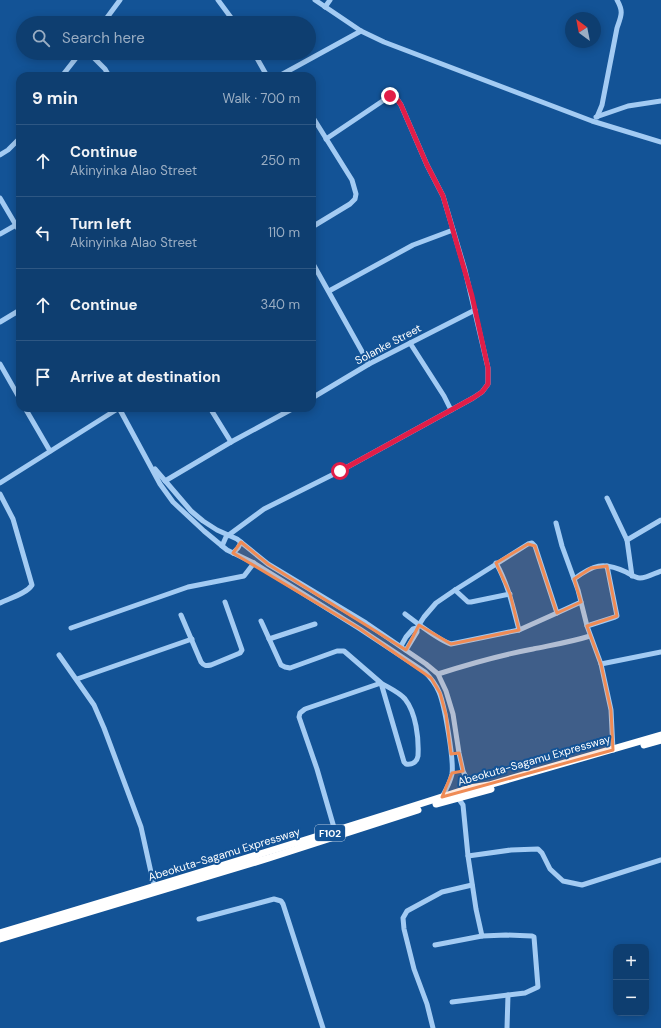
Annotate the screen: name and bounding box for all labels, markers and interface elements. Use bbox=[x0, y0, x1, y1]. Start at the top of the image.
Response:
north arrow bbox=[565, 12, 601, 48]
search box bbox=[16, 16, 316, 60]
icon: search bbox=[30, 27, 52, 49]
text: Search here bbox=[62, 28, 145, 48]
text: 9 min bbox=[32, 87, 78, 109]
route end bbox=[381, 87, 399, 105]
text: Walk · 700 m bbox=[222, 90, 300, 107]
text: Continue bbox=[70, 142, 138, 162]
icon: ahead bbox=[32, 150, 54, 172]
text: 250 m bbox=[261, 152, 300, 169]
text: Akinyinka Alao Street bbox=[70, 162, 197, 179]
text: Turn left bbox=[70, 214, 131, 234]
icon: left bbox=[32, 222, 54, 244]
text: 110 m bbox=[268, 224, 300, 241]
text: Akinyinka Alao Street bbox=[70, 234, 197, 251]
icon: ahead bbox=[32, 294, 54, 316]
text: Continue bbox=[70, 295, 138, 315]
text: 340 m bbox=[260, 296, 300, 313]
street label: Solanke Street bbox=[352, 321, 424, 367]
icon: arrive bbox=[32, 366, 54, 388]
text: Arrive at destination bbox=[70, 367, 221, 387]
route start bbox=[331, 462, 349, 480]
street label: Abeokuta-Sagamu Expressway bbox=[456, 731, 612, 789]
street label: Abeokuta-Sagamu Expressway bbox=[146, 824, 302, 884]
road number: F102 bbox=[315, 825, 345, 841]
map controls bbox=[613, 944, 649, 1016]
button: + bbox=[613, 944, 649, 980]
button: − bbox=[613, 980, 649, 1016]

